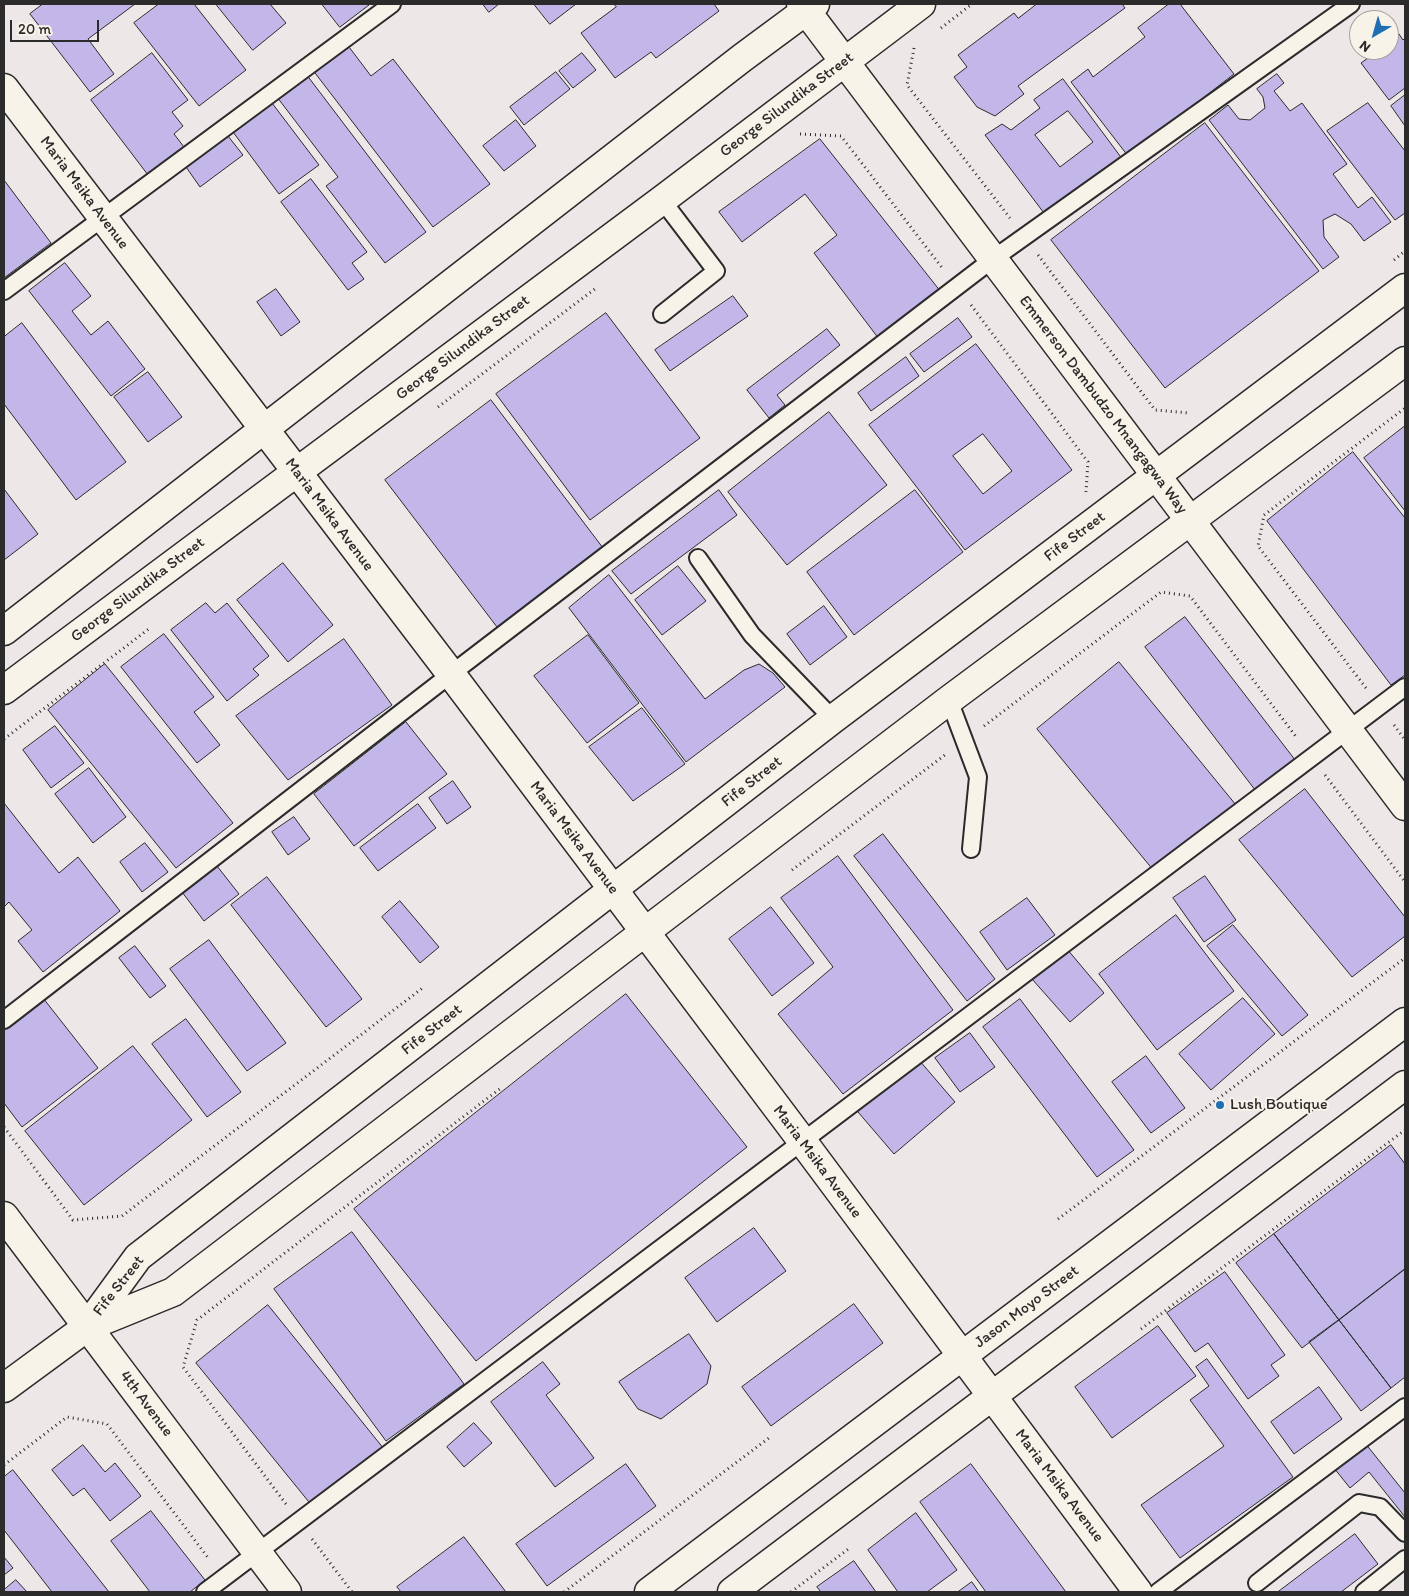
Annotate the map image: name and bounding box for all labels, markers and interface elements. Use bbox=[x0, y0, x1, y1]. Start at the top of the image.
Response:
scale bar bbox=[12, 10, 101, 42]
north arrow bbox=[1349, 10, 1399, 60]
text: 20 m bbox=[18, 20, 51, 38]
text: N bbox=[1356, 37, 1374, 56]
street label: George Silundika Street bbox=[716, 48, 858, 162]
street label: Maria Msika Avenue bbox=[35, 133, 133, 253]
street label: George Silundika Street bbox=[392, 291, 534, 405]
street label: Emmerson Dambudzo Mnangagwa Way bbox=[1015, 292, 1191, 518]
street label: Maria Msika Avenue bbox=[280, 455, 378, 575]
street label: Fife Street bbox=[1041, 508, 1109, 566]
street label: George Silundika Street bbox=[67, 533, 209, 647]
street label: Fife Street bbox=[718, 752, 786, 812]
street label: Maria Msika Avenue bbox=[525, 778, 623, 898]
street label: Fife Street bbox=[398, 1000, 466, 1060]
place label: Lush Boutique bbox=[1230, 1095, 1328, 1115]
marker: Lush Boutique bbox=[1214, 1099, 1226, 1111]
street label: Maria Msika Avenue bbox=[768, 1102, 866, 1222]
street label: Fife Street bbox=[89, 1252, 149, 1320]
street label: Jason Moyo Street bbox=[971, 1262, 1083, 1352]
street label: 4th Avenue bbox=[115, 1367, 177, 1441]
street label: Maria Msika Avenue bbox=[1010, 1426, 1108, 1546]

